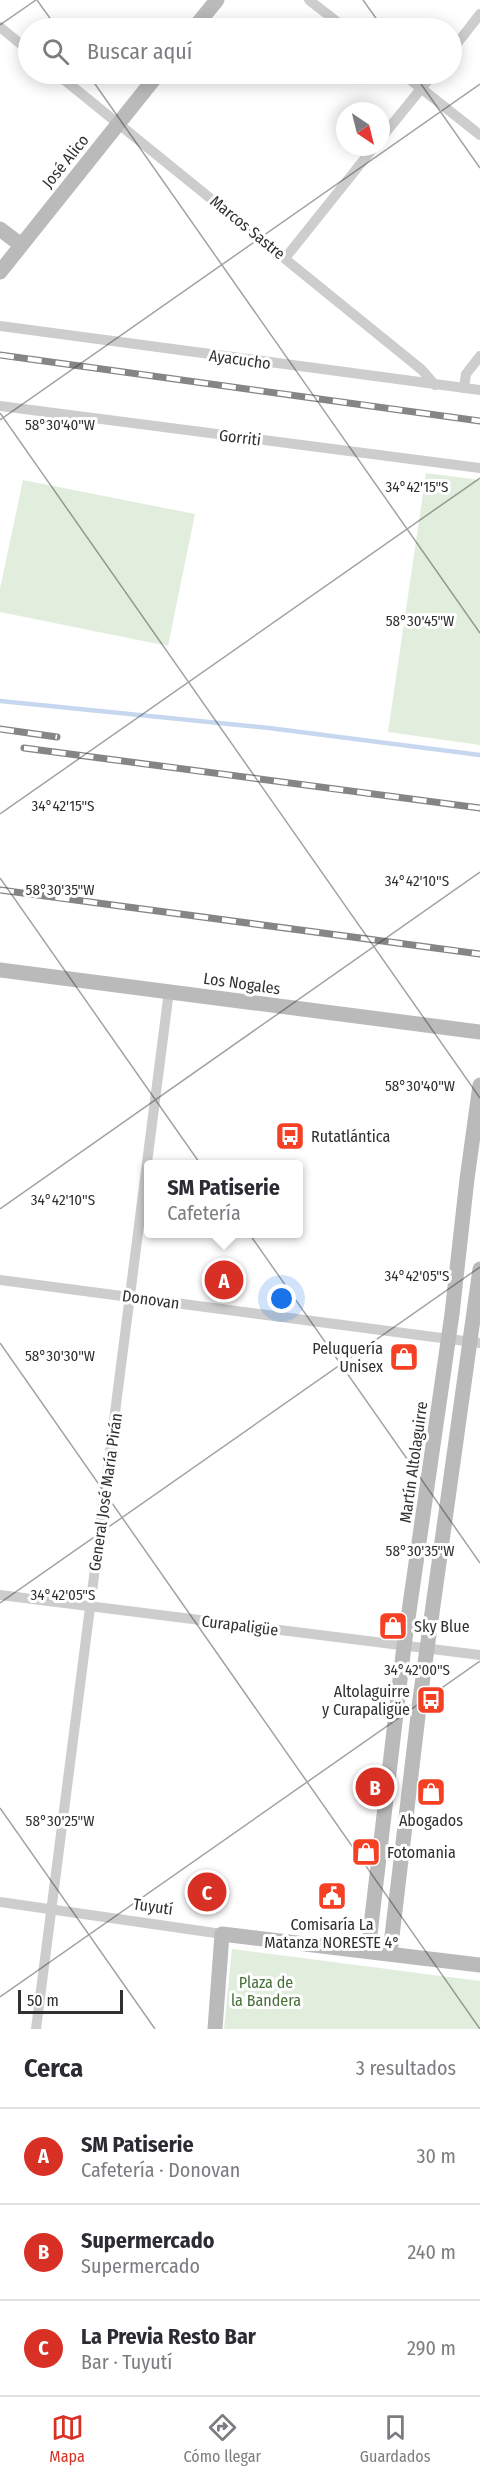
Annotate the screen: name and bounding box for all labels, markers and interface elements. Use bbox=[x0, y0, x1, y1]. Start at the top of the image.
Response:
search box bbox=[18, 18, 462, 84]
icon: search bbox=[39, 35, 72, 68]
text: Buscar aquí bbox=[87, 38, 192, 65]
north arrow bbox=[336, 102, 390, 156]
street label: José Alico bbox=[38, 131, 93, 192]
street label: Marcos Sastre bbox=[206, 191, 289, 263]
street label: Ayacucho bbox=[208, 346, 272, 373]
text: 58°30'40"W bbox=[25, 416, 95, 434]
street label: Gorriti bbox=[218, 426, 262, 449]
text: 34°42'15"S bbox=[385, 478, 449, 496]
text: 58°30'45"W bbox=[386, 612, 454, 630]
text: 34°42'15"S bbox=[31, 797, 95, 815]
text: 34°42'10"S bbox=[385, 872, 449, 890]
text: 58°30'35"W bbox=[26, 881, 95, 899]
street label: Los Nogales bbox=[202, 969, 282, 998]
text: 58°30'40"W bbox=[385, 1077, 455, 1095]
bus stop icon: Rutatlántica bbox=[274, 1120, 306, 1152]
place label: Rutatlántica bbox=[311, 1127, 390, 1146]
popup bbox=[144, 1160, 303, 1238]
text: SM Patiserie bbox=[167, 1174, 280, 1201]
text: 34°42'10"S bbox=[31, 1191, 95, 1209]
text: Cafetería bbox=[167, 1201, 241, 1225]
pin: A bbox=[204, 1258, 244, 1302]
text: 34°42'05"S bbox=[385, 1267, 449, 1285]
your location bbox=[267, 1284, 296, 1313]
street label: Donovan bbox=[121, 1286, 181, 1313]
place label: Peluquería Unisex bbox=[312, 1339, 383, 1376]
shop icon: Peluquería Unisex bbox=[388, 1341, 420, 1373]
text: 58°30'30"W bbox=[25, 1347, 95, 1365]
street label: Martín Altolaguirre bbox=[396, 1400, 431, 1524]
street label: General José María Pirán bbox=[85, 1412, 126, 1572]
text: 58°30'35"W bbox=[386, 1542, 455, 1560]
text: 34°42'05"S bbox=[31, 1586, 95, 1604]
shop icon: Sky Blue bbox=[377, 1610, 409, 1642]
street label: Curapaligüe bbox=[201, 1611, 279, 1640]
place label: Sky Blue bbox=[414, 1617, 470, 1636]
text: 34°42'00"S bbox=[384, 1661, 450, 1679]
place label: Altolaguirre y Curapaligüe bbox=[322, 1682, 410, 1719]
bus stop icon: Altolaguirre y Curapaligüe bbox=[415, 1684, 447, 1716]
pin: B bbox=[356, 1764, 394, 1810]
shop icon: Abogados bbox=[415, 1776, 447, 1808]
place label: Abogados bbox=[399, 1811, 463, 1830]
text: 58°30'25"W bbox=[26, 1812, 94, 1830]
shop icon: Fotomania bbox=[350, 1836, 382, 1868]
place label: Fotomania bbox=[387, 1843, 456, 1862]
pin: C bbox=[188, 1870, 226, 1914]
public building icon: Comisaría La Matanza NORESTE 4° bbox=[316, 1880, 348, 1912]
street label: Tuyutí bbox=[132, 1894, 174, 1919]
place label: Comisaría La Matanza NORESTE 4° bbox=[264, 1915, 400, 1952]
park label: Plaza de la Bandera bbox=[231, 1973, 301, 2010]
scale bar bbox=[18, 1987, 123, 2014]
text: 50 m bbox=[27, 1991, 59, 2010]
text: Cerca bbox=[24, 2053, 83, 2084]
text: 3 resultados bbox=[356, 2056, 456, 2080]
text: SM Patiserie bbox=[81, 2131, 194, 2158]
text: A bbox=[38, 2144, 49, 2168]
text: 30 m bbox=[416, 2144, 456, 2168]
text: Cafetería · Donovan bbox=[81, 2158, 240, 2182]
text: Supermercado bbox=[81, 2227, 214, 2254]
text: B bbox=[38, 2240, 49, 2264]
text: 240 m bbox=[407, 2240, 456, 2264]
text: Supermercado bbox=[81, 2254, 200, 2278]
text: La Previa Resto Bar bbox=[81, 2323, 256, 2350]
text: C bbox=[38, 2336, 49, 2360]
text: 290 m bbox=[407, 2336, 456, 2360]
text: Bar · Tuyutí bbox=[81, 2350, 172, 2374]
tab: Mapa bbox=[49, 2411, 85, 2466]
tab: Cómo llegar bbox=[184, 2411, 261, 2466]
tab: Guardados bbox=[360, 2411, 431, 2466]

